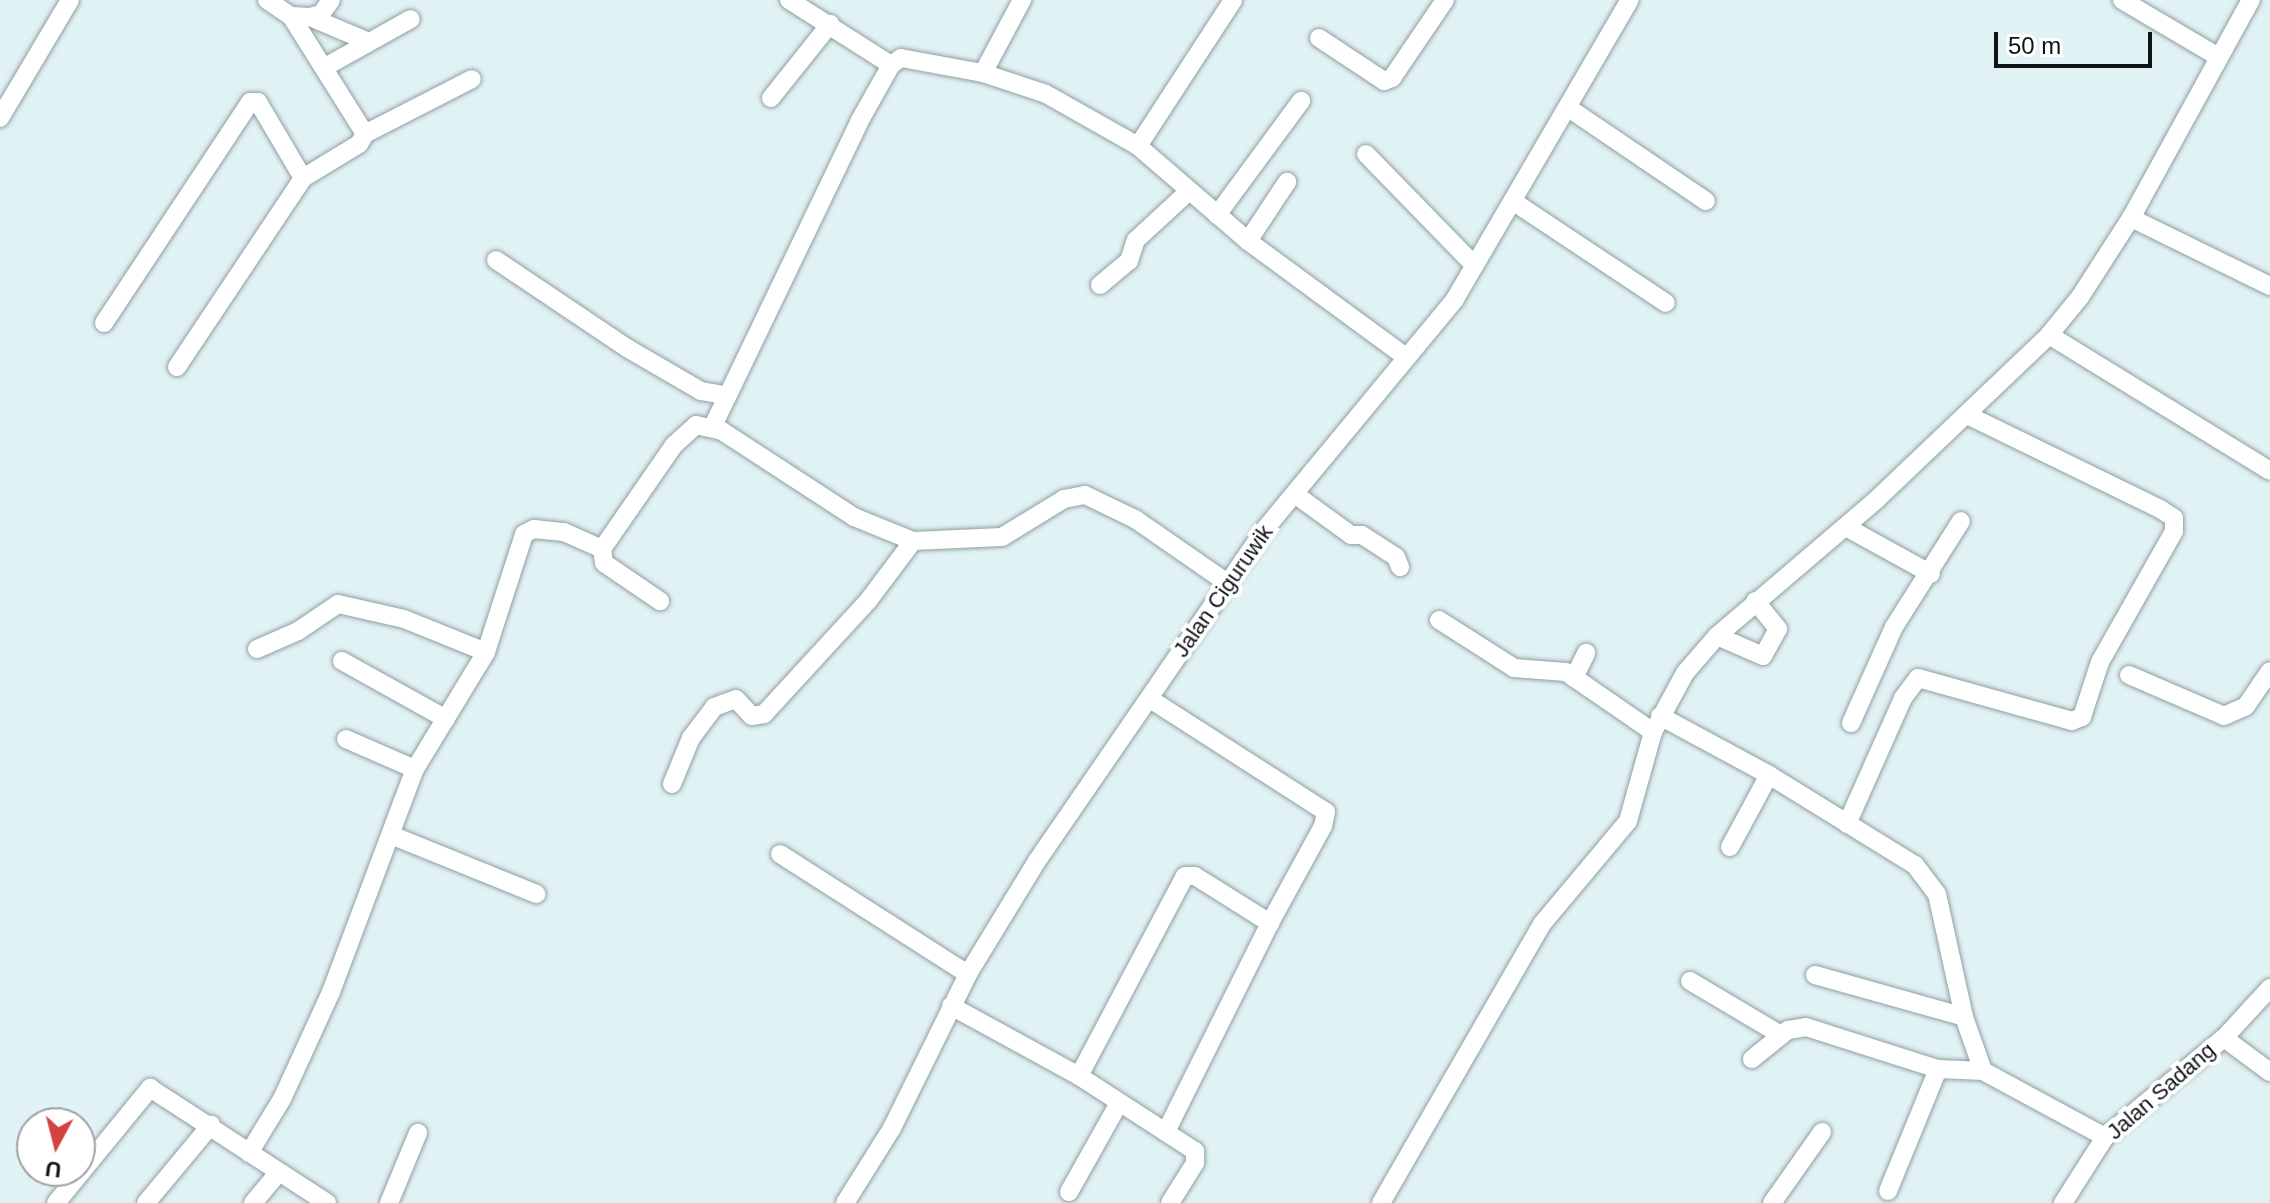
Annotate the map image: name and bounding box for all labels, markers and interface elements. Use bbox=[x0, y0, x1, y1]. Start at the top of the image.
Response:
scale bar bbox=[1998, 16, 2156, 66]
text: 50 m bbox=[2008, 32, 2061, 59]
street label: Jalan Ciguruwik bbox=[1168, 520, 1278, 662]
street label: Jalan Sadang bbox=[2102, 1037, 2220, 1145]
north arrow bbox=[16, 1107, 96, 1187]
text: U bbox=[44, 1156, 63, 1183]

